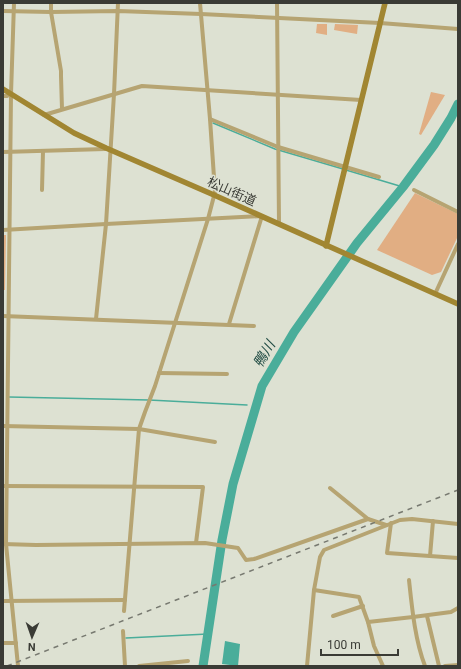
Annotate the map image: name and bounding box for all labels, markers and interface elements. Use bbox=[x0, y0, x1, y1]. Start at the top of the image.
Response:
street label: 松山街道 bbox=[205, 174, 259, 209]
water label: 鴨川 bbox=[250, 336, 279, 370]
north arrow bbox=[12, 617, 52, 657]
scale bar bbox=[321, 631, 398, 657]
text: 100 m bbox=[327, 638, 361, 652]
text: N bbox=[27, 640, 36, 653]

